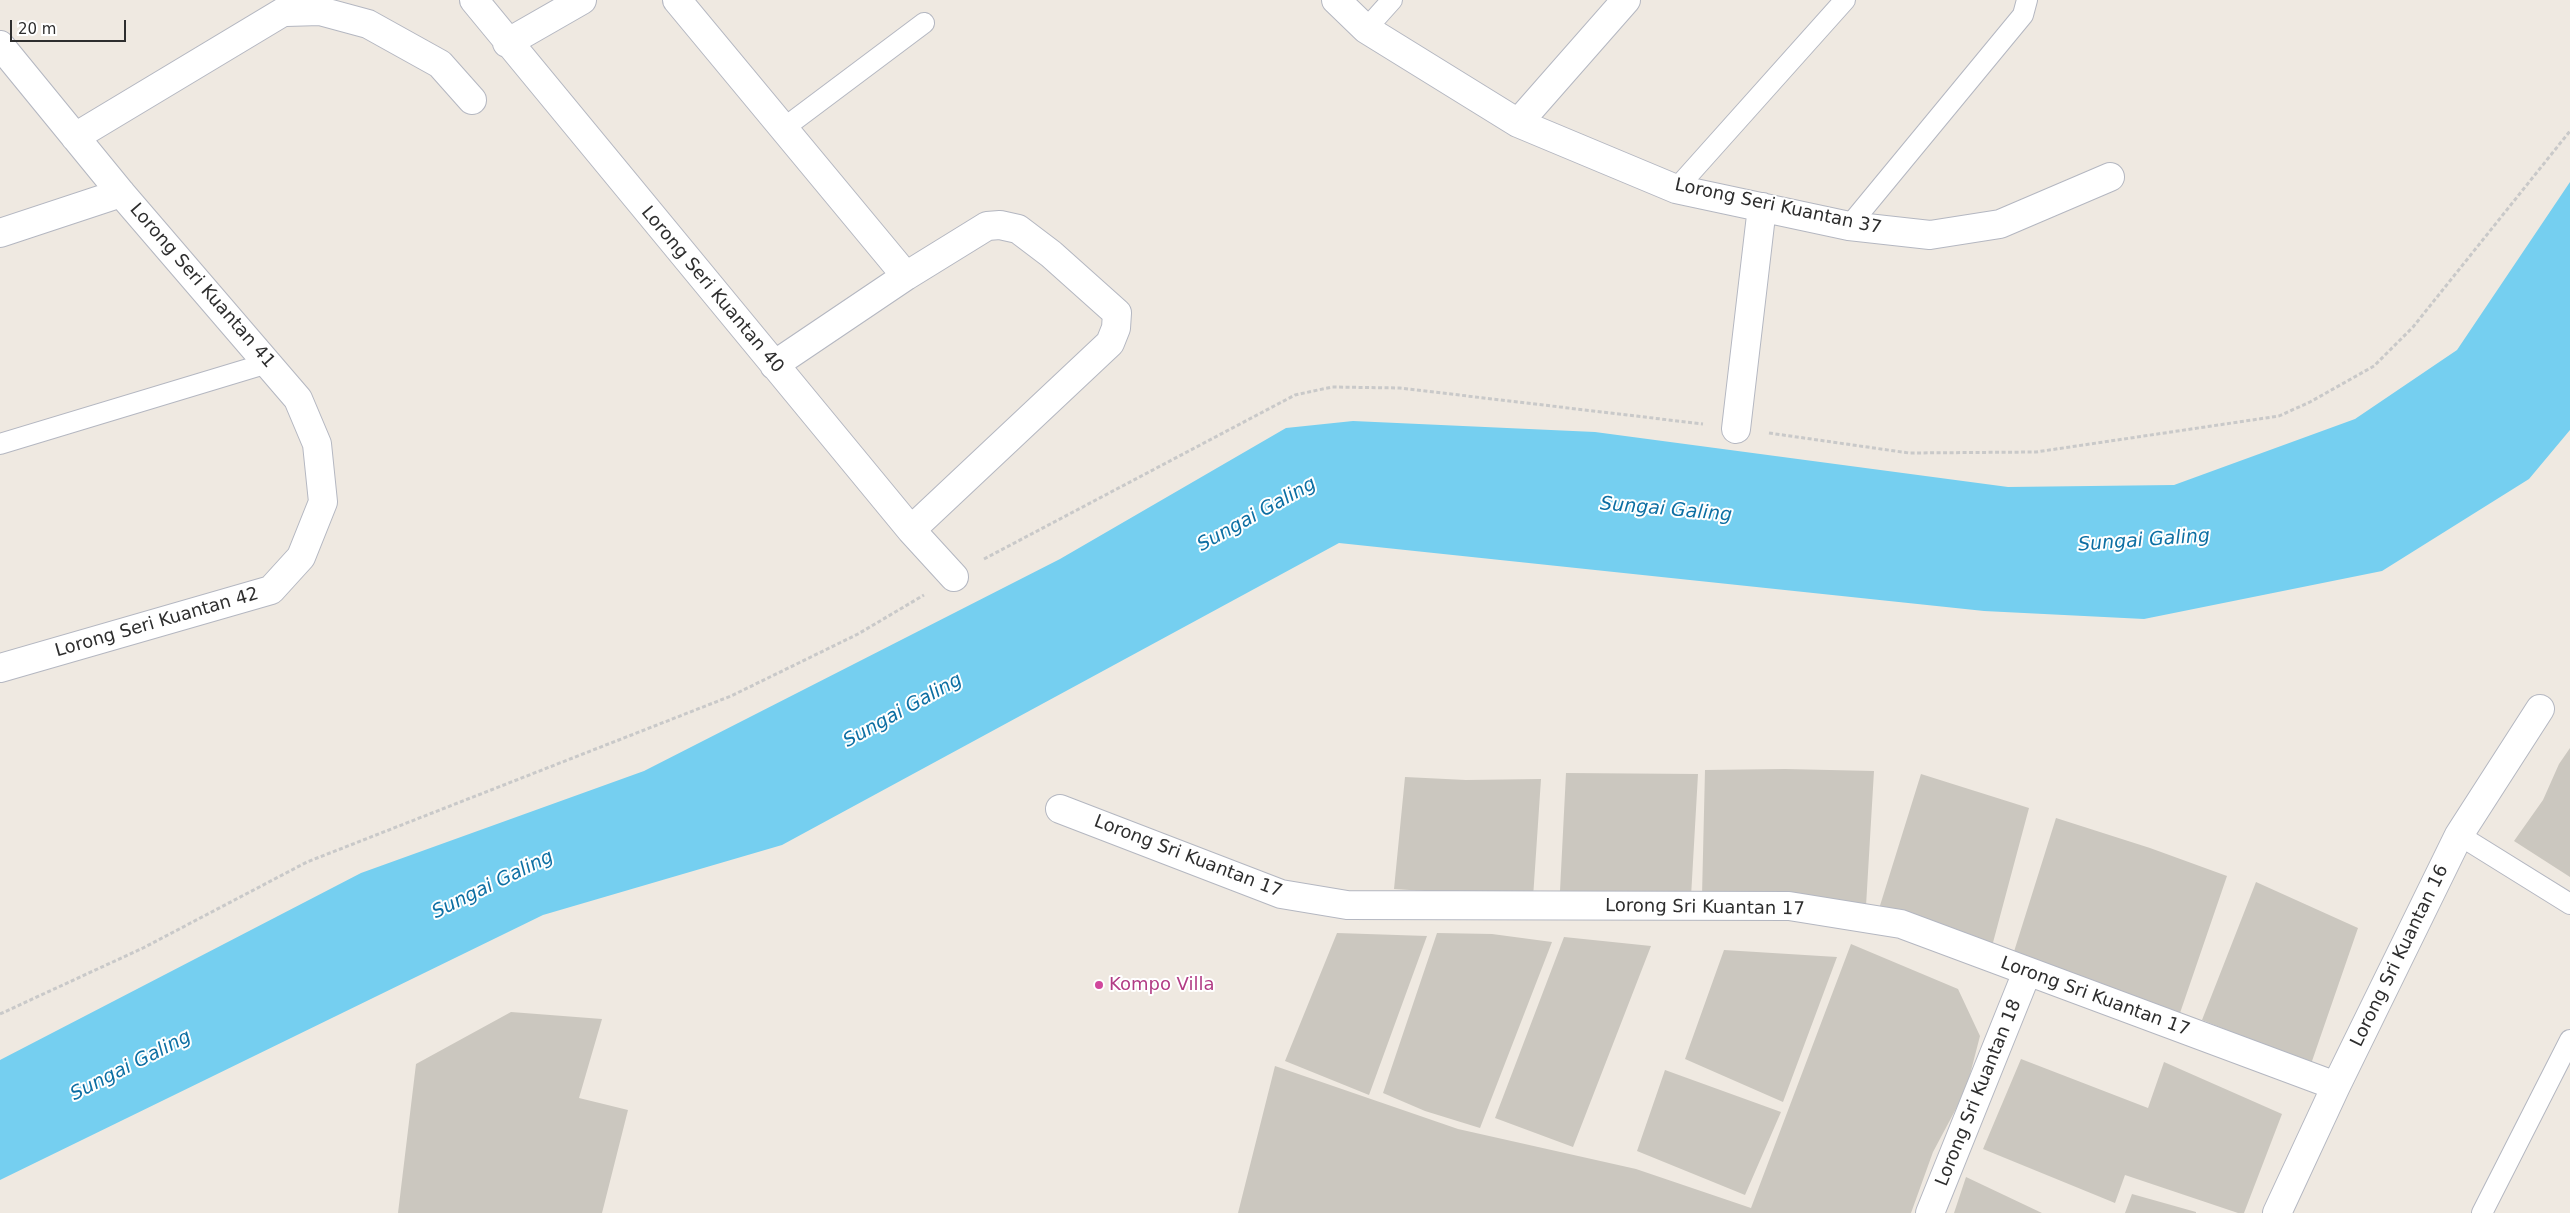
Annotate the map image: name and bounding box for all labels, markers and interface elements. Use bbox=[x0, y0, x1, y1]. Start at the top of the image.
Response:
scale bar bbox=[12, 10, 129, 42]
text: 20 m bbox=[18, 20, 56, 38]
street label: Lorong Seri Kuantan 37 bbox=[1673, 175, 1883, 239]
street label: Lorong Seri Kuantan 41 bbox=[125, 199, 279, 373]
street label: Lorong Seri Kuantan 40 bbox=[636, 202, 788, 378]
water label: Sungai Galing bbox=[1194, 473, 1320, 557]
water label: Sungai Galing bbox=[1599, 493, 1733, 527]
water label: Sungai Galing bbox=[2077, 525, 2211, 557]
street label: Lorong Seri Kuantan 42 bbox=[53, 584, 261, 662]
water label: Sungai Galing bbox=[840, 669, 966, 753]
street label: Lorong Sri Kuantan 17 bbox=[1091, 811, 1285, 903]
water label: Sungai Galing bbox=[429, 846, 557, 924]
street label: Lorong Sri Kuantan 16 bbox=[2347, 862, 2453, 1050]
street label: Lorong Sri Kuantan 17 bbox=[1605, 895, 1805, 921]
street label: Lorong Sri Kuantan 17 bbox=[1997, 953, 2193, 1041]
place label: Kompo Villa bbox=[1109, 974, 1215, 996]
marker: Kompo Villa bbox=[1093, 979, 1105, 991]
street label: Lorong Sri Kuantan 18 bbox=[1932, 996, 2026, 1190]
water label: Sungai Galing bbox=[67, 1026, 195, 1106]

